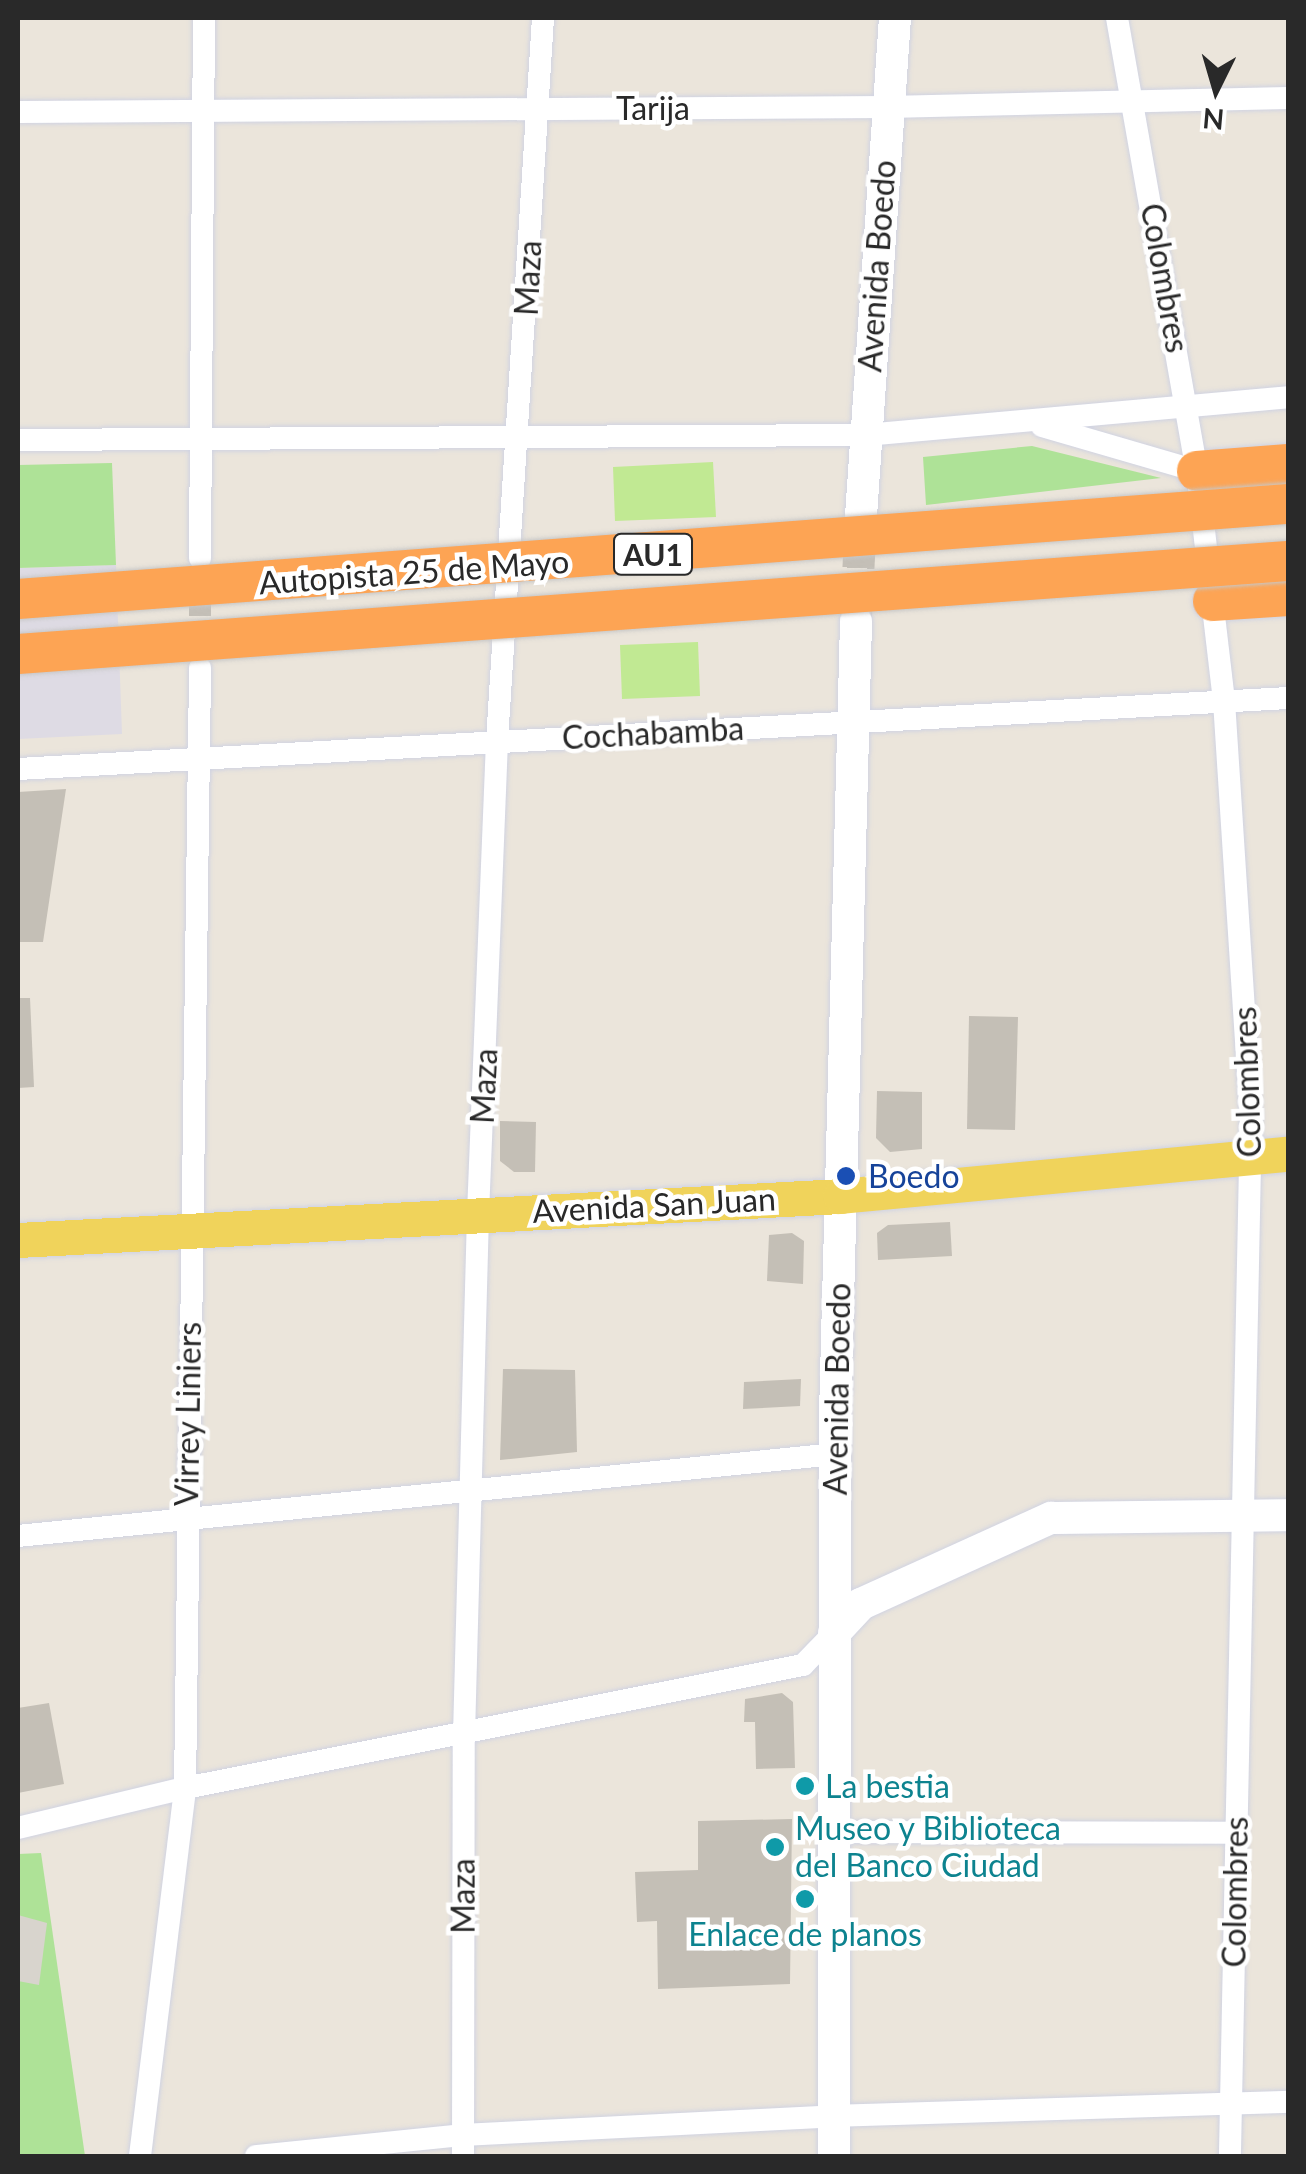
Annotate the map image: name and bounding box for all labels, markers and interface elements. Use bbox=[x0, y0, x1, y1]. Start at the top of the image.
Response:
north arrow bbox=[1166, 40, 1266, 140]
street label: Tarija bbox=[616, 89, 690, 127]
text: N bbox=[1201, 102, 1226, 138]
street label: Avenida Boedo bbox=[850, 159, 904, 373]
street label: Colombres bbox=[1133, 200, 1197, 356]
street label: Maza bbox=[507, 239, 549, 317]
road number: AU1 bbox=[613, 529, 693, 579]
street label: Autopista 25 de Mayo bbox=[258, 542, 570, 602]
street label: Cochabamba bbox=[561, 709, 745, 757]
street label: Colombres bbox=[1225, 1006, 1269, 1158]
street label: Maza bbox=[463, 1047, 505, 1125]
place label: Boedo bbox=[868, 1157, 960, 1195]
marker: Boedo bbox=[833, 1163, 859, 1189]
street label: Avenida San Juan bbox=[531, 1179, 777, 1231]
street label: Avenida Boedo bbox=[816, 1282, 858, 1496]
street label: Virrey Liniers bbox=[167, 1321, 209, 1507]
place label: La bestia bbox=[825, 1767, 950, 1805]
marker: La bestia bbox=[794, 1775, 816, 1797]
place label: Museo y Biblioteca del Banco Ciudad bbox=[795, 1810, 1063, 1885]
street label: Colombres bbox=[1214, 1816, 1256, 1968]
marker: Museo y Biblioteca del Banco Ciudad bbox=[764, 1836, 786, 1858]
street label: Maza bbox=[444, 1858, 482, 1934]
marker: Enlace de planos bbox=[794, 1888, 816, 1910]
place label: Enlace de planos bbox=[688, 1915, 922, 1953]

